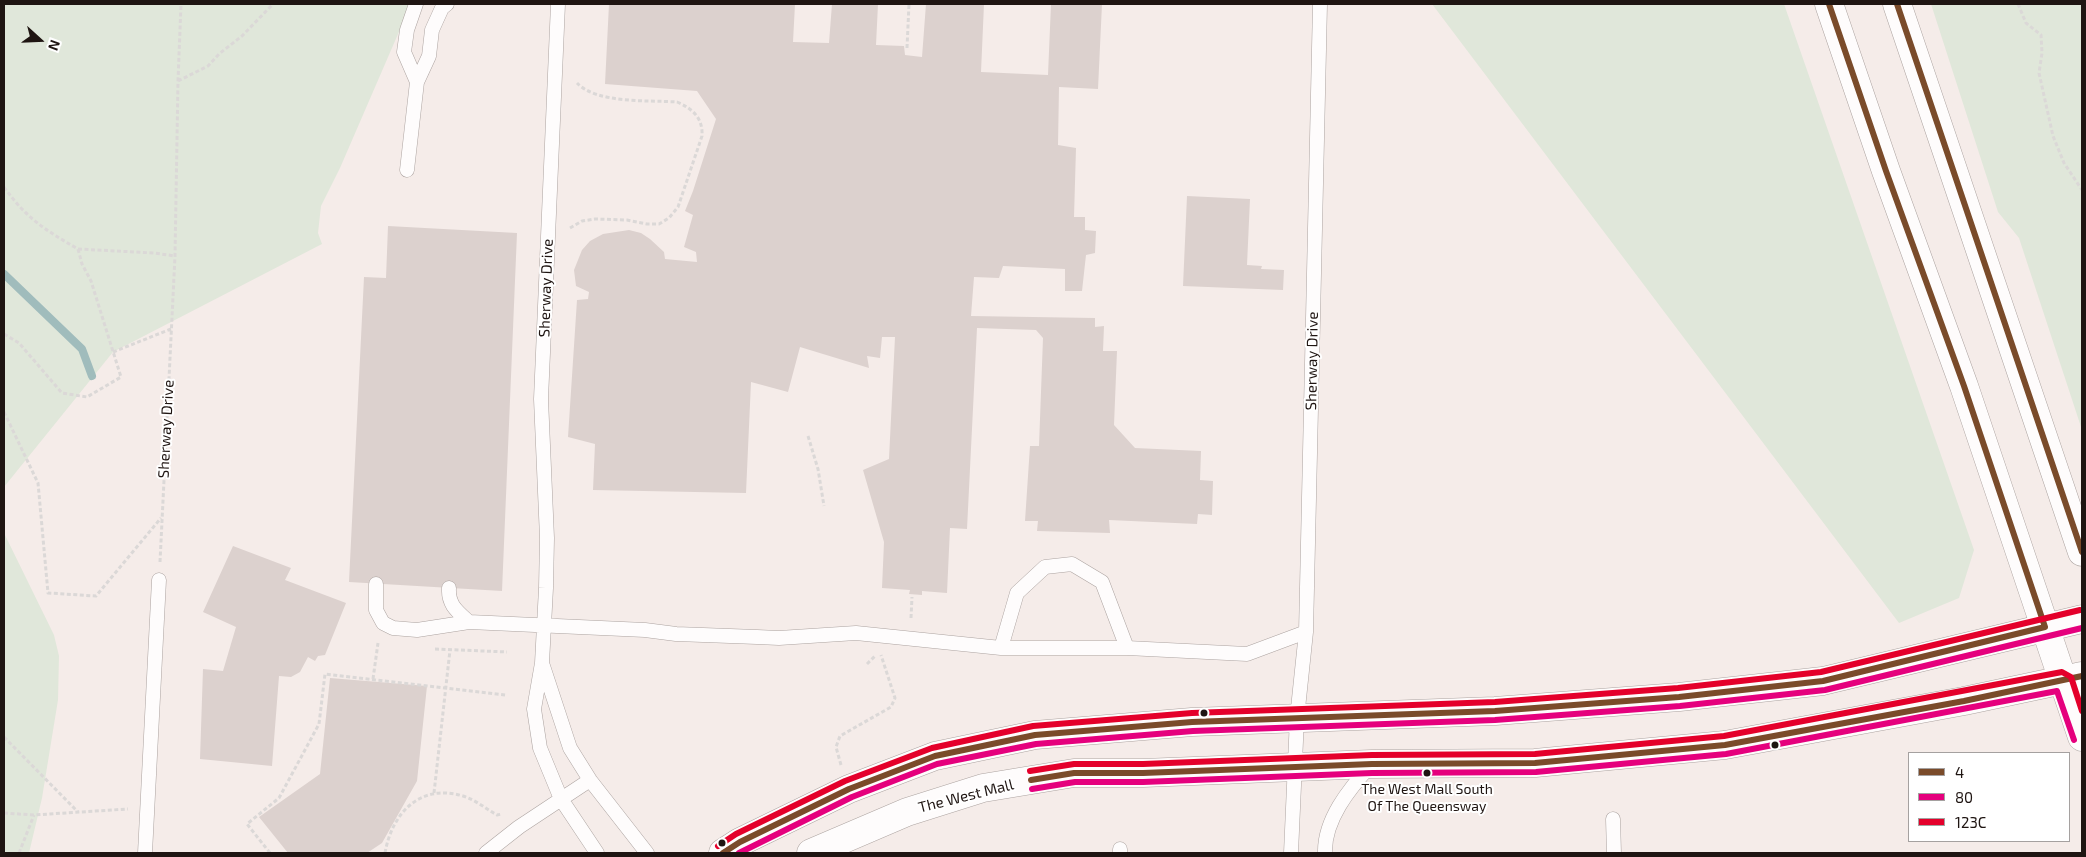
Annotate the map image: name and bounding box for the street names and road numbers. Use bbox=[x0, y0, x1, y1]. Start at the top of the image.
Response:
street label: Sherway Drive bbox=[535, 238, 557, 338]
street label: Sherway Drive bbox=[1302, 312, 1322, 410]
street label: Sherway Drive bbox=[154, 379, 178, 479]
street label: The West Mall bbox=[916, 775, 1016, 817]

